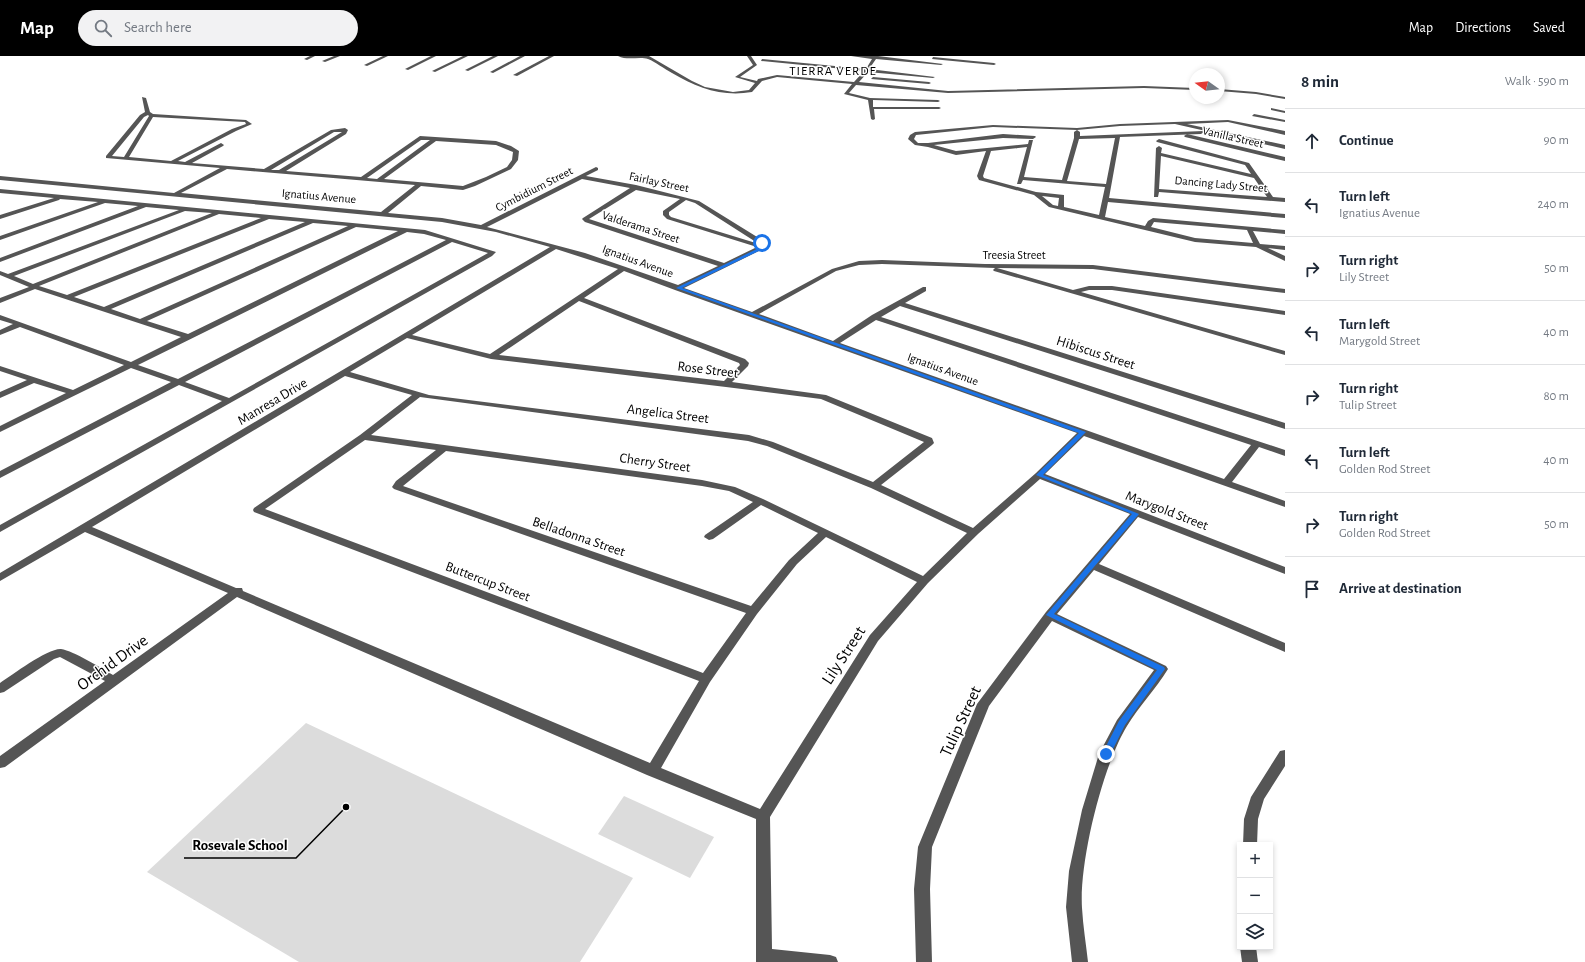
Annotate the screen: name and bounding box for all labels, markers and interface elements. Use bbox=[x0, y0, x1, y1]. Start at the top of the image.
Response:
search box bbox=[78, 10, 358, 46]
icon: search bbox=[92, 17, 114, 39]
text: Map bbox=[20, 19, 54, 38]
text: Search here bbox=[124, 20, 192, 35]
text: Map bbox=[1409, 21, 1433, 35]
text: Directions bbox=[1455, 21, 1511, 35]
text: Saved bbox=[1533, 21, 1565, 35]
district label: TIERRA VERDE bbox=[789, 65, 877, 78]
north arrow bbox=[1189, 68, 1225, 104]
text: 8 min bbox=[1301, 73, 1339, 90]
text: Walk · 590 m bbox=[1505, 75, 1569, 88]
street label: Vanilla Street bbox=[1201, 124, 1265, 150]
icon: ahead bbox=[1301, 130, 1323, 152]
text: Continue bbox=[1339, 133, 1394, 148]
text: 90 m bbox=[1543, 134, 1569, 147]
street label: Cymbidium Street bbox=[493, 164, 575, 215]
street label: Fairlay Street bbox=[628, 170, 690, 195]
street label: Dancing Lady Street bbox=[1174, 174, 1268, 195]
street label: Ignatius Avenue bbox=[281, 187, 357, 205]
text: Turn left bbox=[1339, 189, 1390, 204]
icon: left bbox=[1301, 194, 1323, 216]
text: 240 m bbox=[1537, 198, 1569, 211]
text: Ignatius Avenue bbox=[1339, 207, 1420, 220]
street label: Valderama Street bbox=[601, 209, 681, 245]
route start bbox=[753, 234, 771, 252]
street label: Ignatius Avenue bbox=[601, 243, 675, 279]
street label: Treesia Street bbox=[982, 249, 1046, 261]
text: Turn right bbox=[1339, 253, 1398, 268]
icon: right bbox=[1301, 258, 1323, 280]
text: 50 m bbox=[1544, 262, 1569, 275]
text: Lily Street bbox=[1339, 271, 1389, 284]
text: Turn left bbox=[1339, 317, 1390, 332]
icon: left bbox=[1301, 322, 1323, 344]
text: 40 m bbox=[1543, 326, 1569, 339]
street label: Hibiscus Street bbox=[1055, 334, 1137, 372]
text: Marygold Street bbox=[1339, 335, 1420, 348]
street label: Ignatius Avenue bbox=[906, 351, 980, 387]
street label: Rose Street bbox=[677, 359, 740, 381]
street label: Manresa Drive bbox=[235, 376, 310, 428]
text: Turn right bbox=[1339, 381, 1398, 396]
icon: right bbox=[1301, 386, 1323, 408]
text: 80 m bbox=[1543, 390, 1569, 403]
text: Tulip Street bbox=[1339, 399, 1397, 412]
street label: Angelica Street bbox=[626, 402, 710, 426]
text: Turn left bbox=[1339, 445, 1390, 460]
icon: left bbox=[1301, 450, 1323, 472]
street label: Cherry Street bbox=[618, 451, 692, 475]
text: 40 m bbox=[1543, 454, 1569, 467]
text: Golden Rod Street bbox=[1339, 463, 1430, 476]
street label: Marygold Street bbox=[1123, 489, 1210, 533]
text: Turn right bbox=[1339, 509, 1398, 524]
street label: Belladonna Street bbox=[530, 514, 627, 560]
icon: right bbox=[1301, 514, 1323, 536]
text: 50 m bbox=[1544, 518, 1569, 531]
text: Golden Rod Street bbox=[1339, 527, 1430, 540]
street label: Buttercup Street bbox=[443, 559, 532, 605]
icon: arrive bbox=[1301, 578, 1323, 600]
text: Arrive at destination bbox=[1339, 581, 1462, 596]
street label: Lily Street bbox=[818, 623, 870, 688]
street label: Orchid Drive bbox=[74, 631, 151, 694]
street label: Tulip Street bbox=[937, 683, 984, 759]
route end bbox=[1097, 745, 1115, 763]
callout: Rosevale School bbox=[184, 831, 296, 858]
text: Rosevale School bbox=[192, 838, 288, 853]
map controls bbox=[1237, 842, 1273, 950]
button: + bbox=[1237, 842, 1273, 878]
button: − bbox=[1237, 878, 1273, 914]
button: layers bbox=[1237, 914, 1273, 950]

